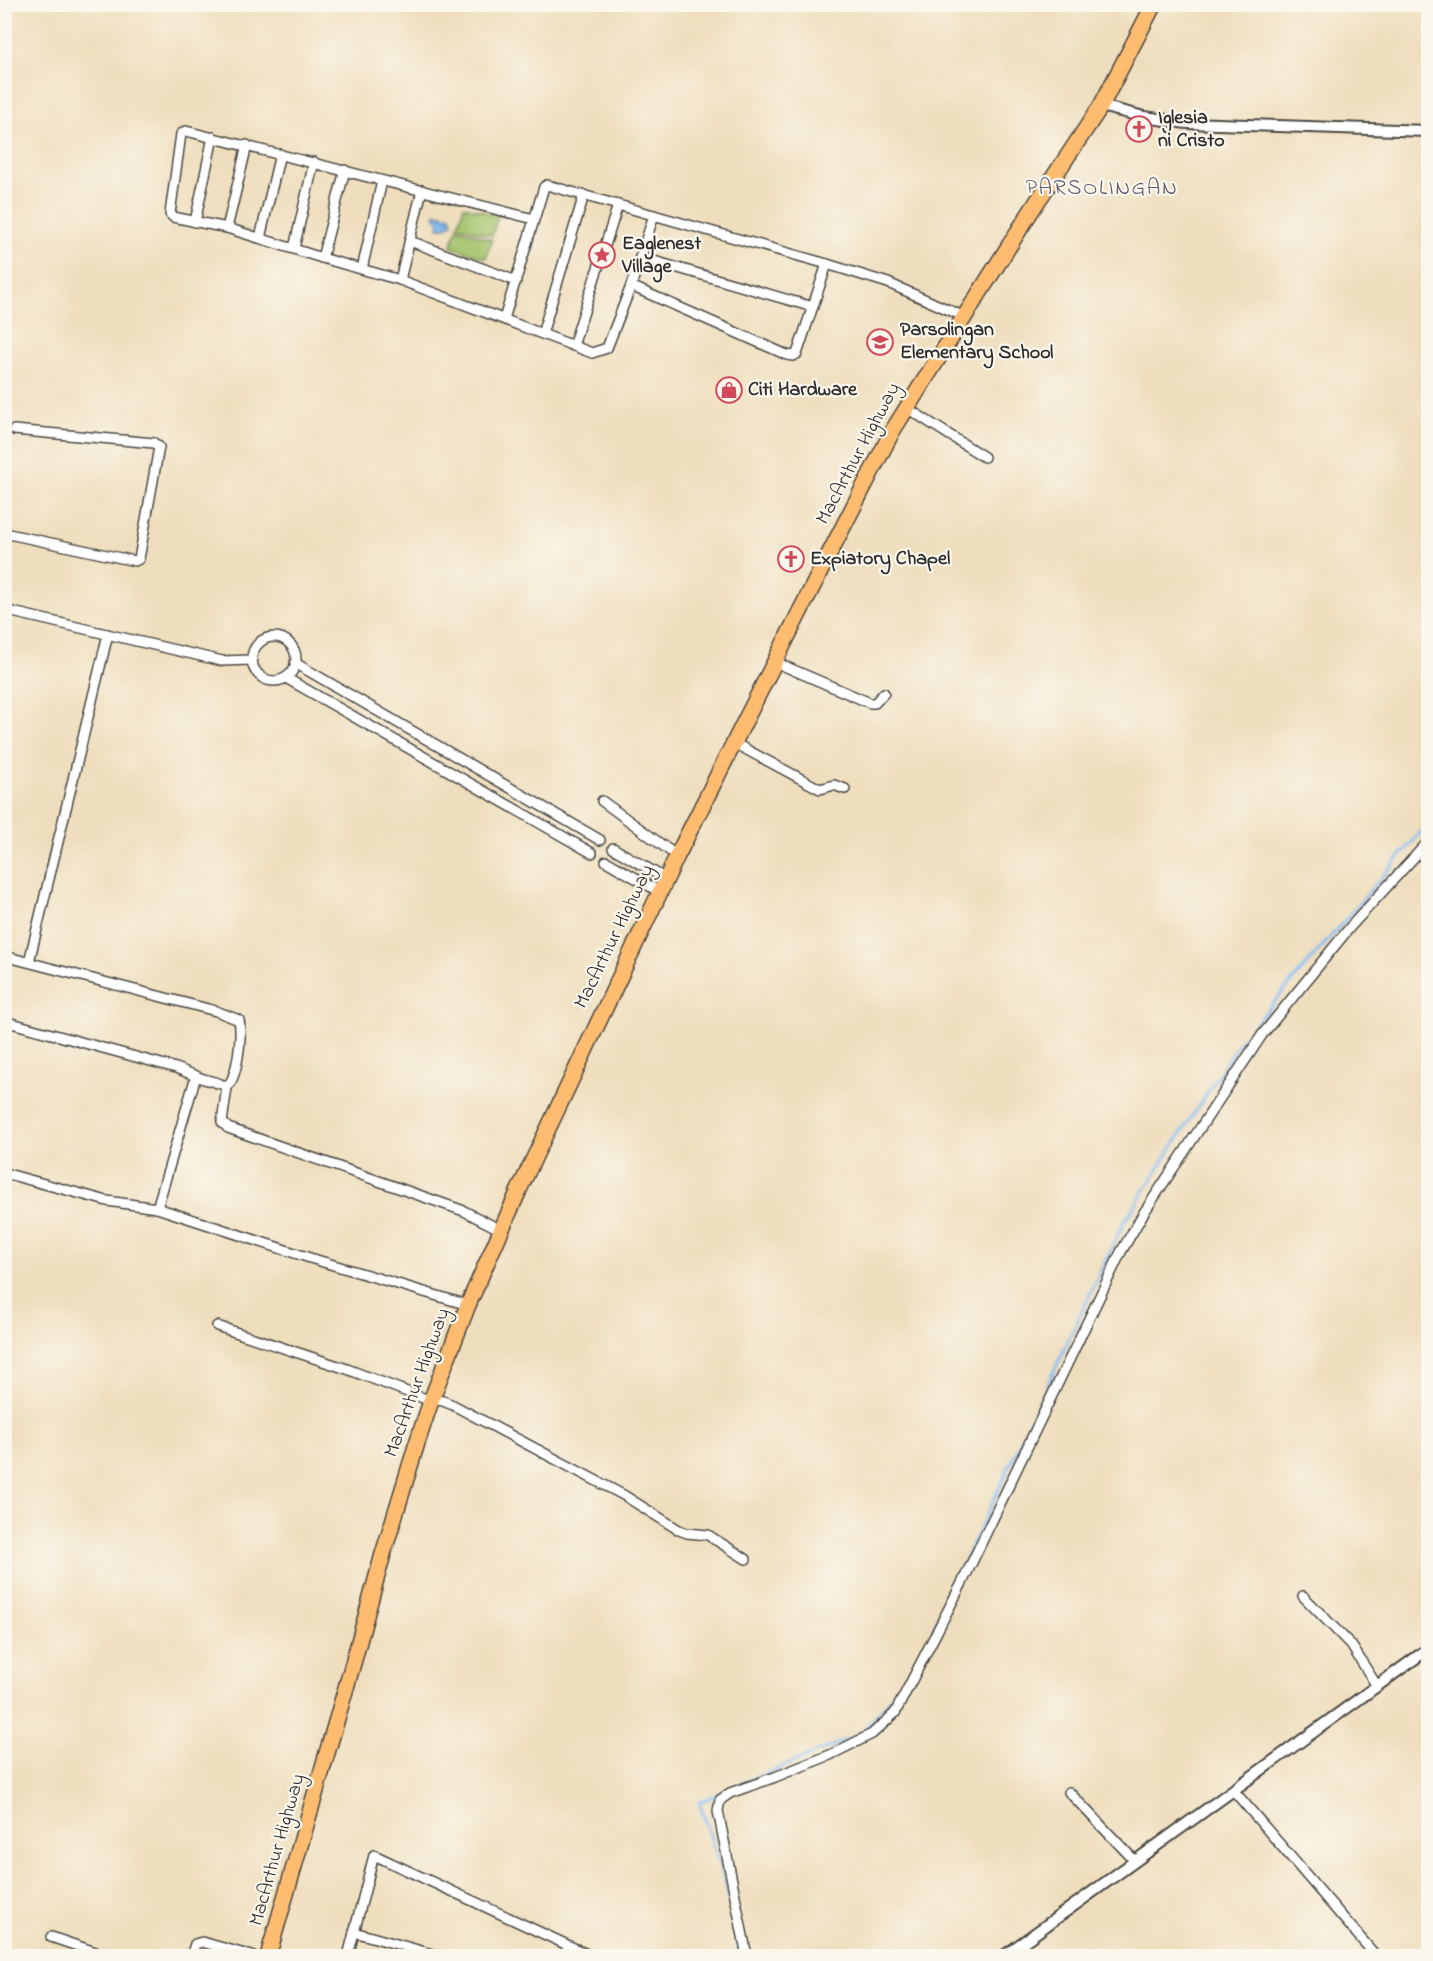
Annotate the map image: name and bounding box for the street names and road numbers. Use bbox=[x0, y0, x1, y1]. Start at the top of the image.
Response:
street label: MacArthur Highway bbox=[809, 378, 910, 531]
street label: MacArthur Highway bbox=[568, 860, 663, 1014]
street label: MacArthur Highway bbox=[378, 1304, 459, 1462]
street label: MacArthur Highway bbox=[242, 1770, 315, 1930]

